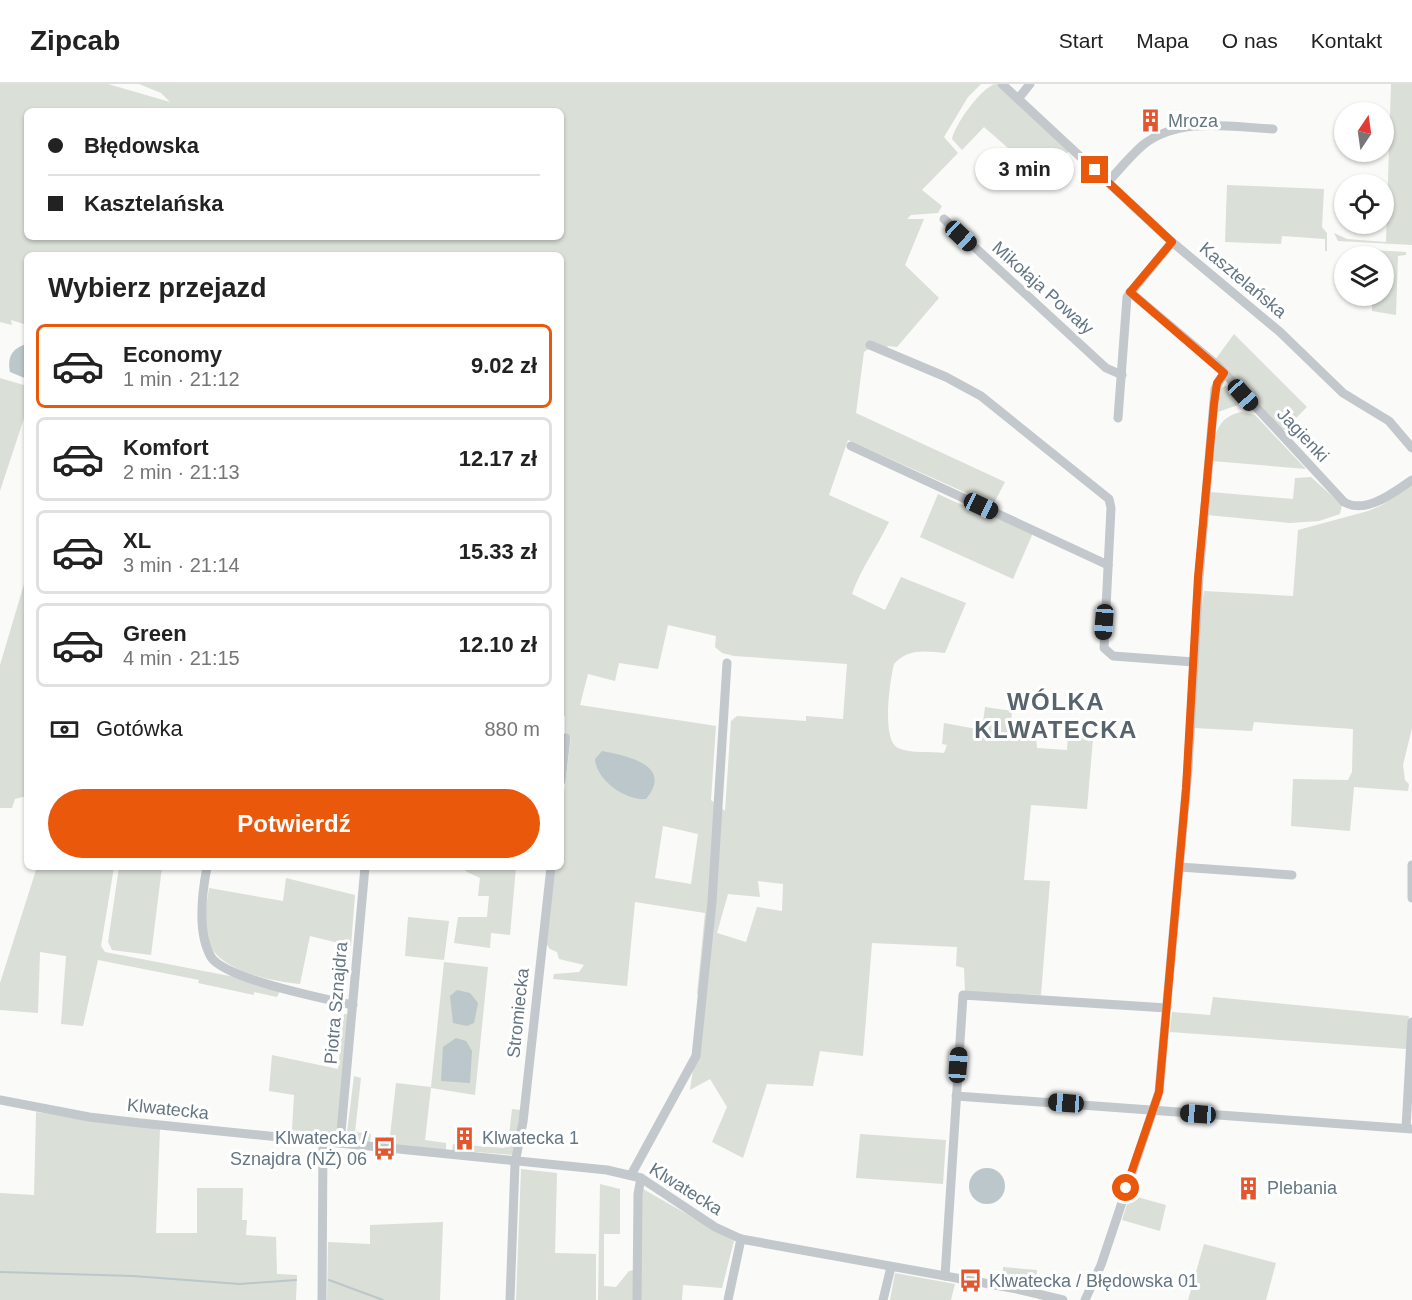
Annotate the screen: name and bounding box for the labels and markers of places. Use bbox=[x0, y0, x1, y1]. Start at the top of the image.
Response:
building icon: Mroza bbox=[1137, 108, 1163, 134]
place label: Mroza bbox=[1168, 111, 1219, 131]
building icon: Klwatecka 1 bbox=[451, 1125, 477, 1151]
place label: Klwatecka / Sznajdra (NŻ) 06 bbox=[230, 1128, 367, 1169]
place label: Klwatecka 1 bbox=[482, 1128, 579, 1148]
bus stop icon: Klwatecka / Sznajdra (NŻ) 06 bbox=[372, 1135, 398, 1161]
building icon: Plebania bbox=[1236, 1175, 1262, 1201]
place label: Plebania bbox=[1267, 1178, 1338, 1198]
bus stop icon: Klwatecka / Błędowska 01 bbox=[958, 1268, 984, 1294]
place label: Klwatecka / Błędowska 01 bbox=[989, 1271, 1198, 1291]

